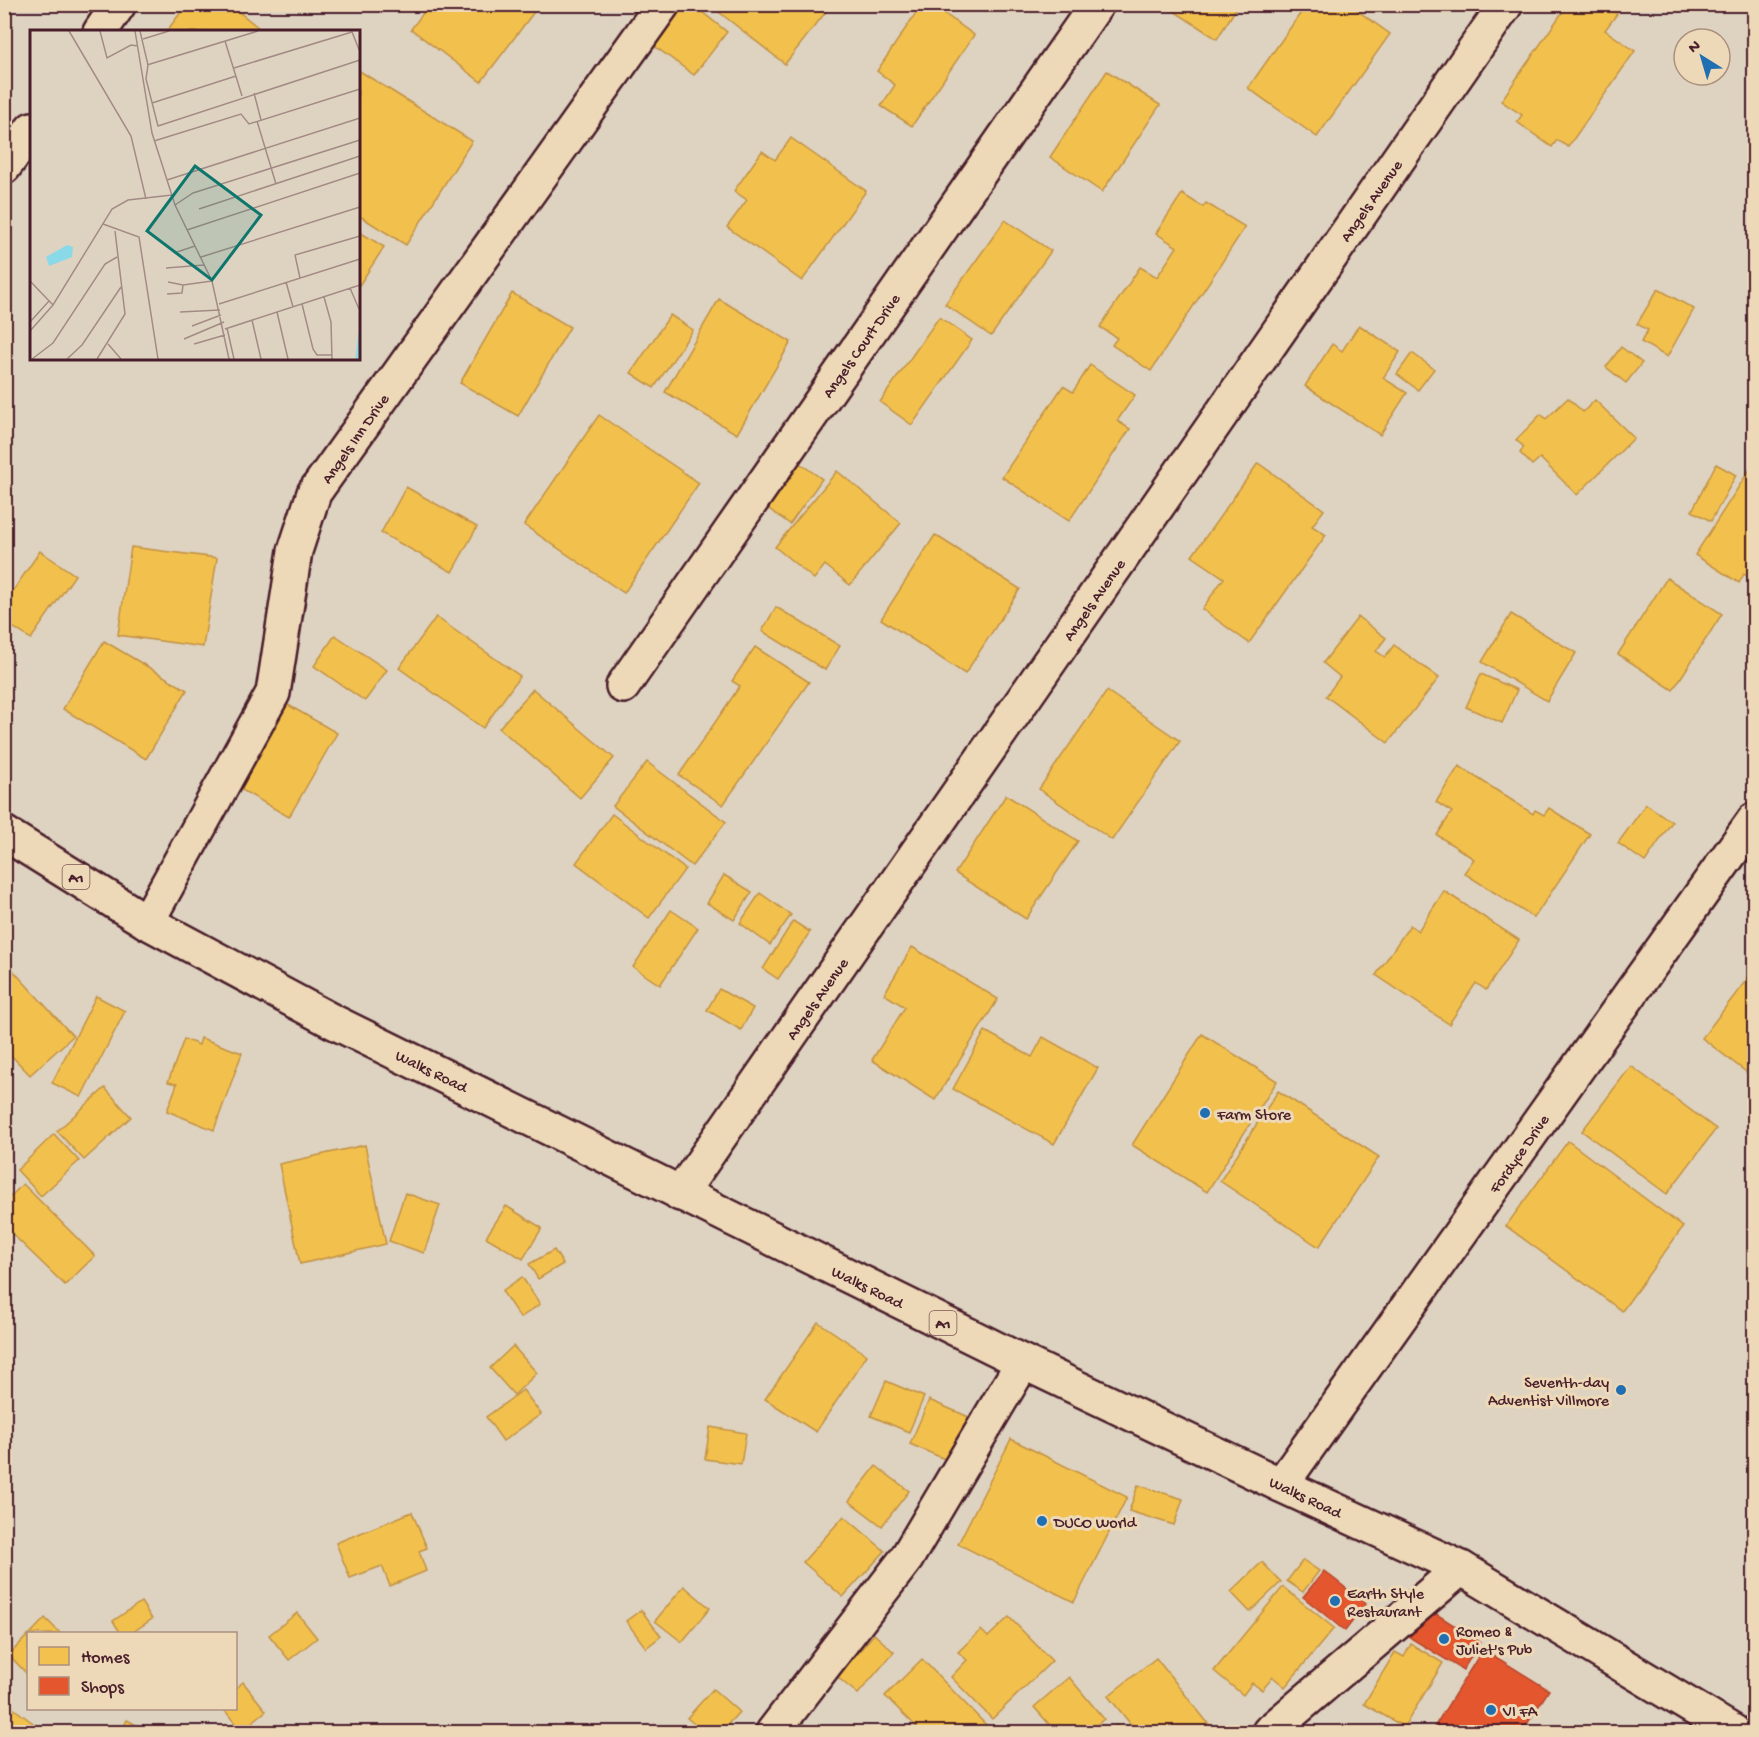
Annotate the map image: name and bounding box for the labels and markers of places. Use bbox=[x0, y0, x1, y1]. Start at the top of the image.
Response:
marker: Farm Store bbox=[1198, 1106, 1212, 1120]
place label: Farm Store bbox=[1216, 1107, 1292, 1126]
place label: Seventh-day Adventist Villmore bbox=[1488, 1375, 1610, 1412]
marker: Seventh-day Adventist Villmore bbox=[1614, 1383, 1628, 1397]
marker: DUCO World bbox=[1035, 1514, 1049, 1528]
place label: DUCO World bbox=[1053, 1515, 1138, 1534]
place label: Earth Style Restaurant bbox=[1347, 1586, 1425, 1623]
marker: Earth Style Restaurant bbox=[1328, 1594, 1342, 1608]
place label: Romeo & Juliet's Pub bbox=[1456, 1624, 1533, 1661]
marker: Romeo & Juliet's Pub bbox=[1437, 1632, 1451, 1646]
marker: VI FA bbox=[1484, 1703, 1498, 1717]
place label: VI FA bbox=[1502, 1704, 1539, 1723]

